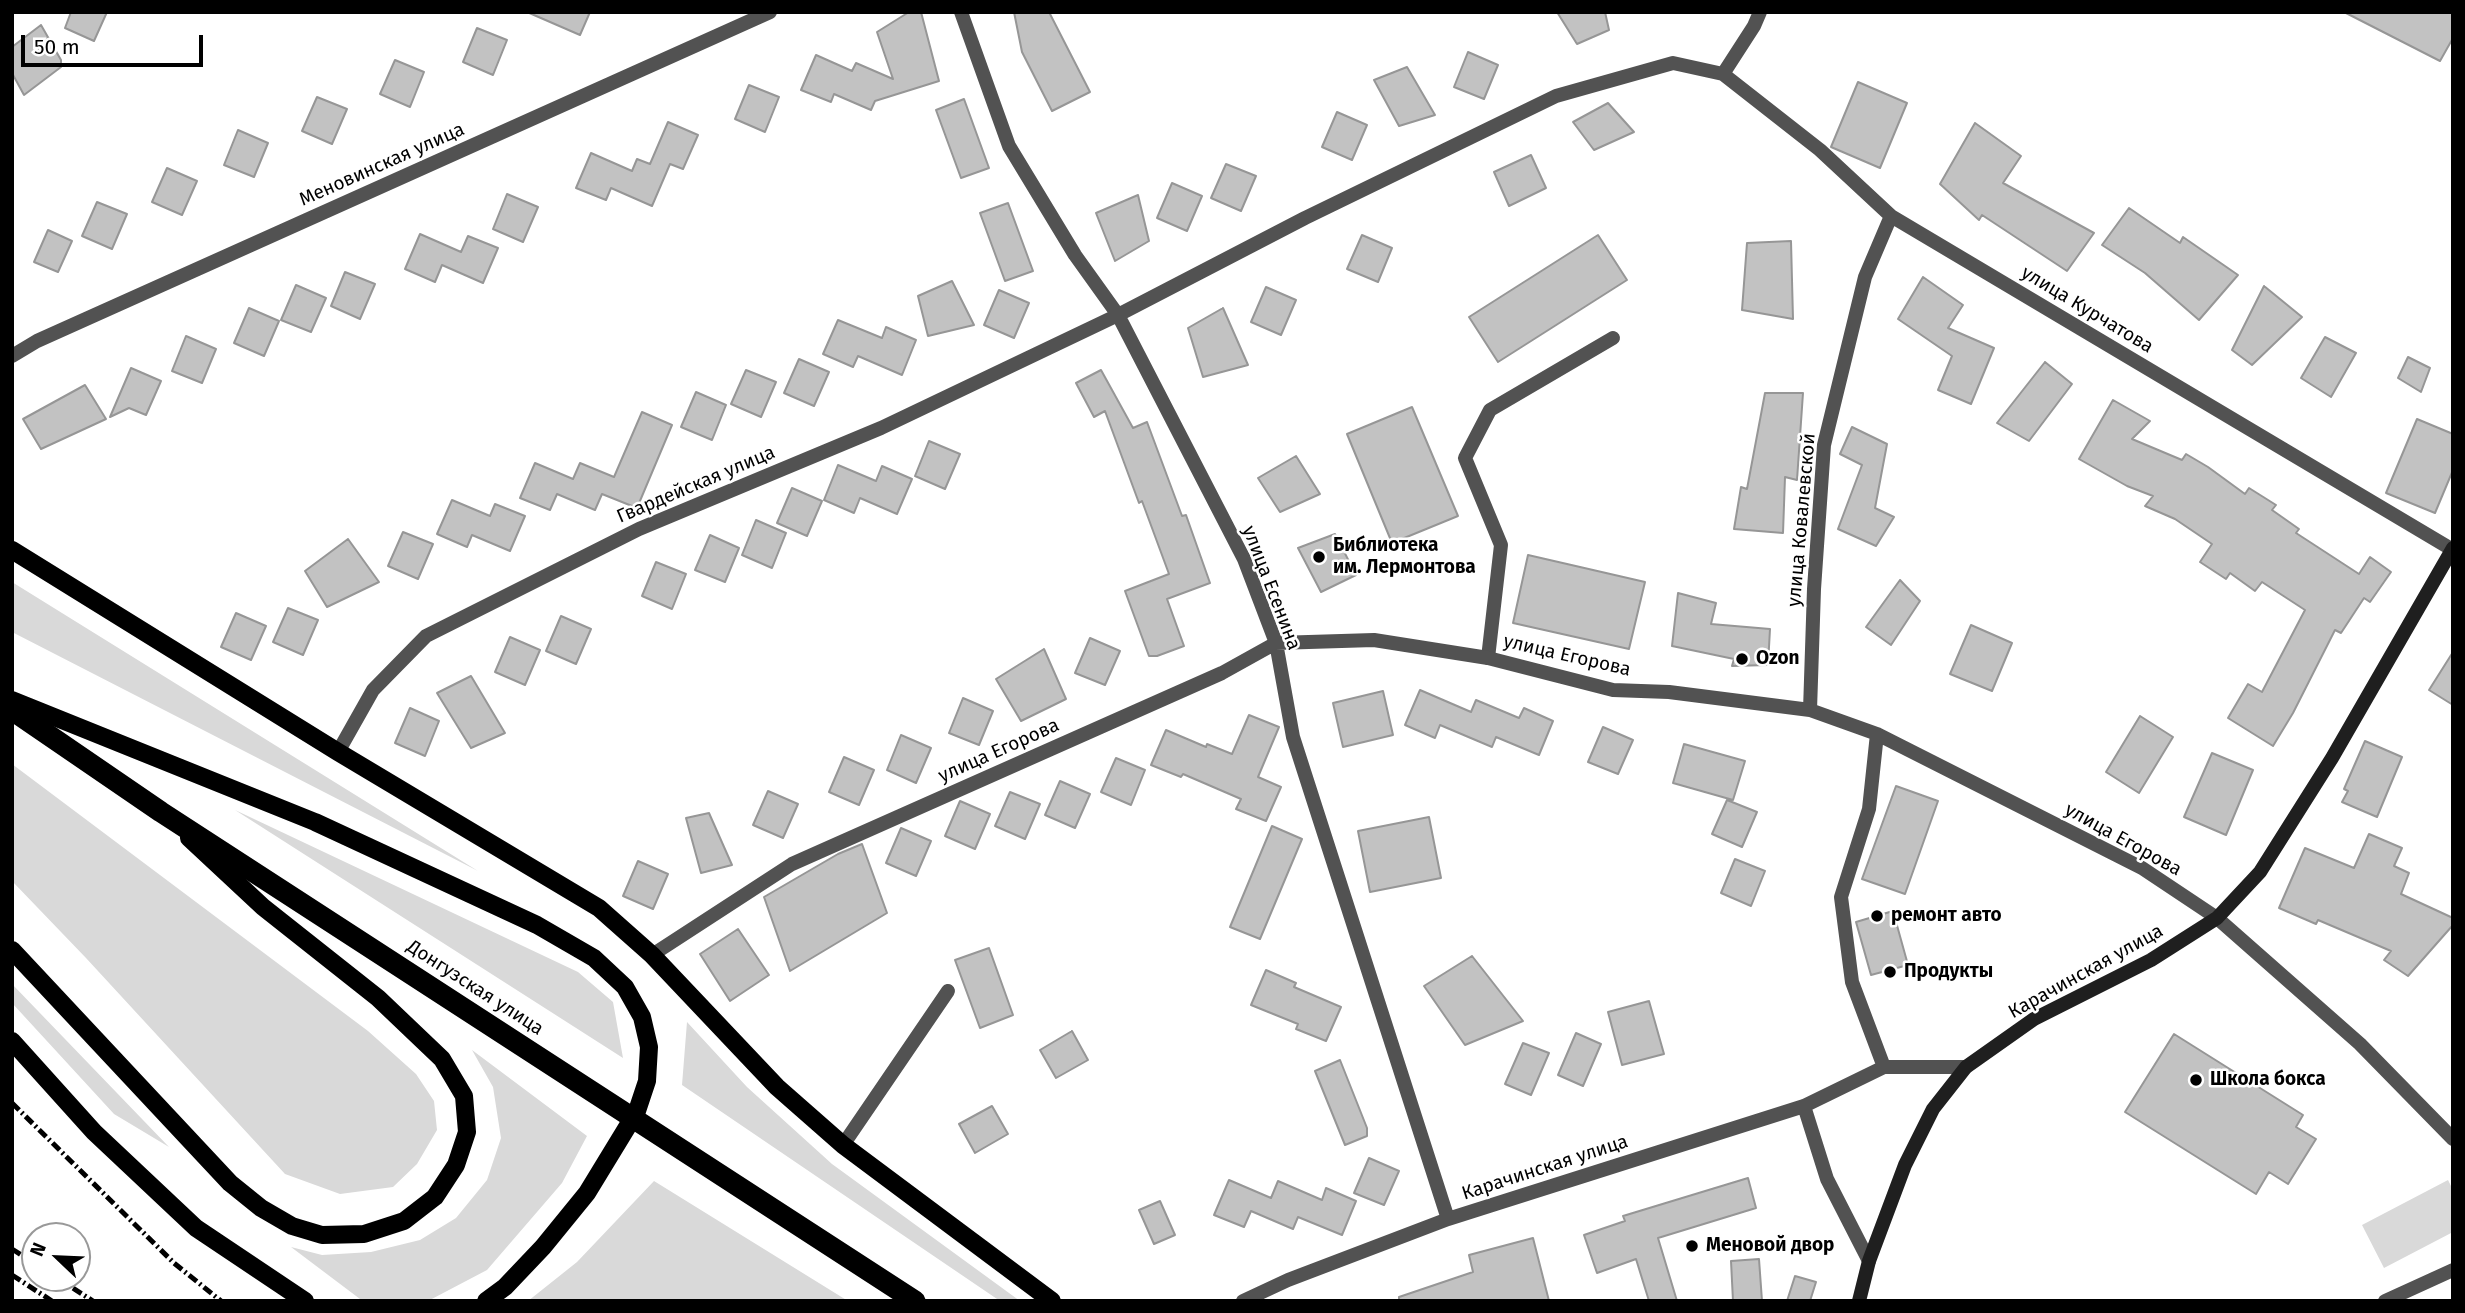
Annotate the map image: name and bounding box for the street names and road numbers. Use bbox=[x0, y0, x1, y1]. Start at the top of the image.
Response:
street label: Меновинская улица bbox=[296, 118, 468, 212]
street label: улица Курчатова bbox=[2017, 262, 2157, 358]
street label: улица Ковалевской bbox=[1783, 432, 1821, 608]
street label: Гвардейская улица bbox=[613, 441, 779, 529]
street label: улица Есенина bbox=[1237, 523, 1305, 653]
street label: улица Егорова bbox=[1501, 630, 1633, 682]
street label: улица Егорова bbox=[935, 714, 1063, 788]
street label: улица Егорова bbox=[2061, 799, 2185, 881]
street label: Карачинская улица bbox=[2005, 920, 2167, 1024]
street label: Донгузская улица bbox=[402, 935, 548, 1041]
street label: Карачинская улица bbox=[1459, 1130, 1631, 1206]

